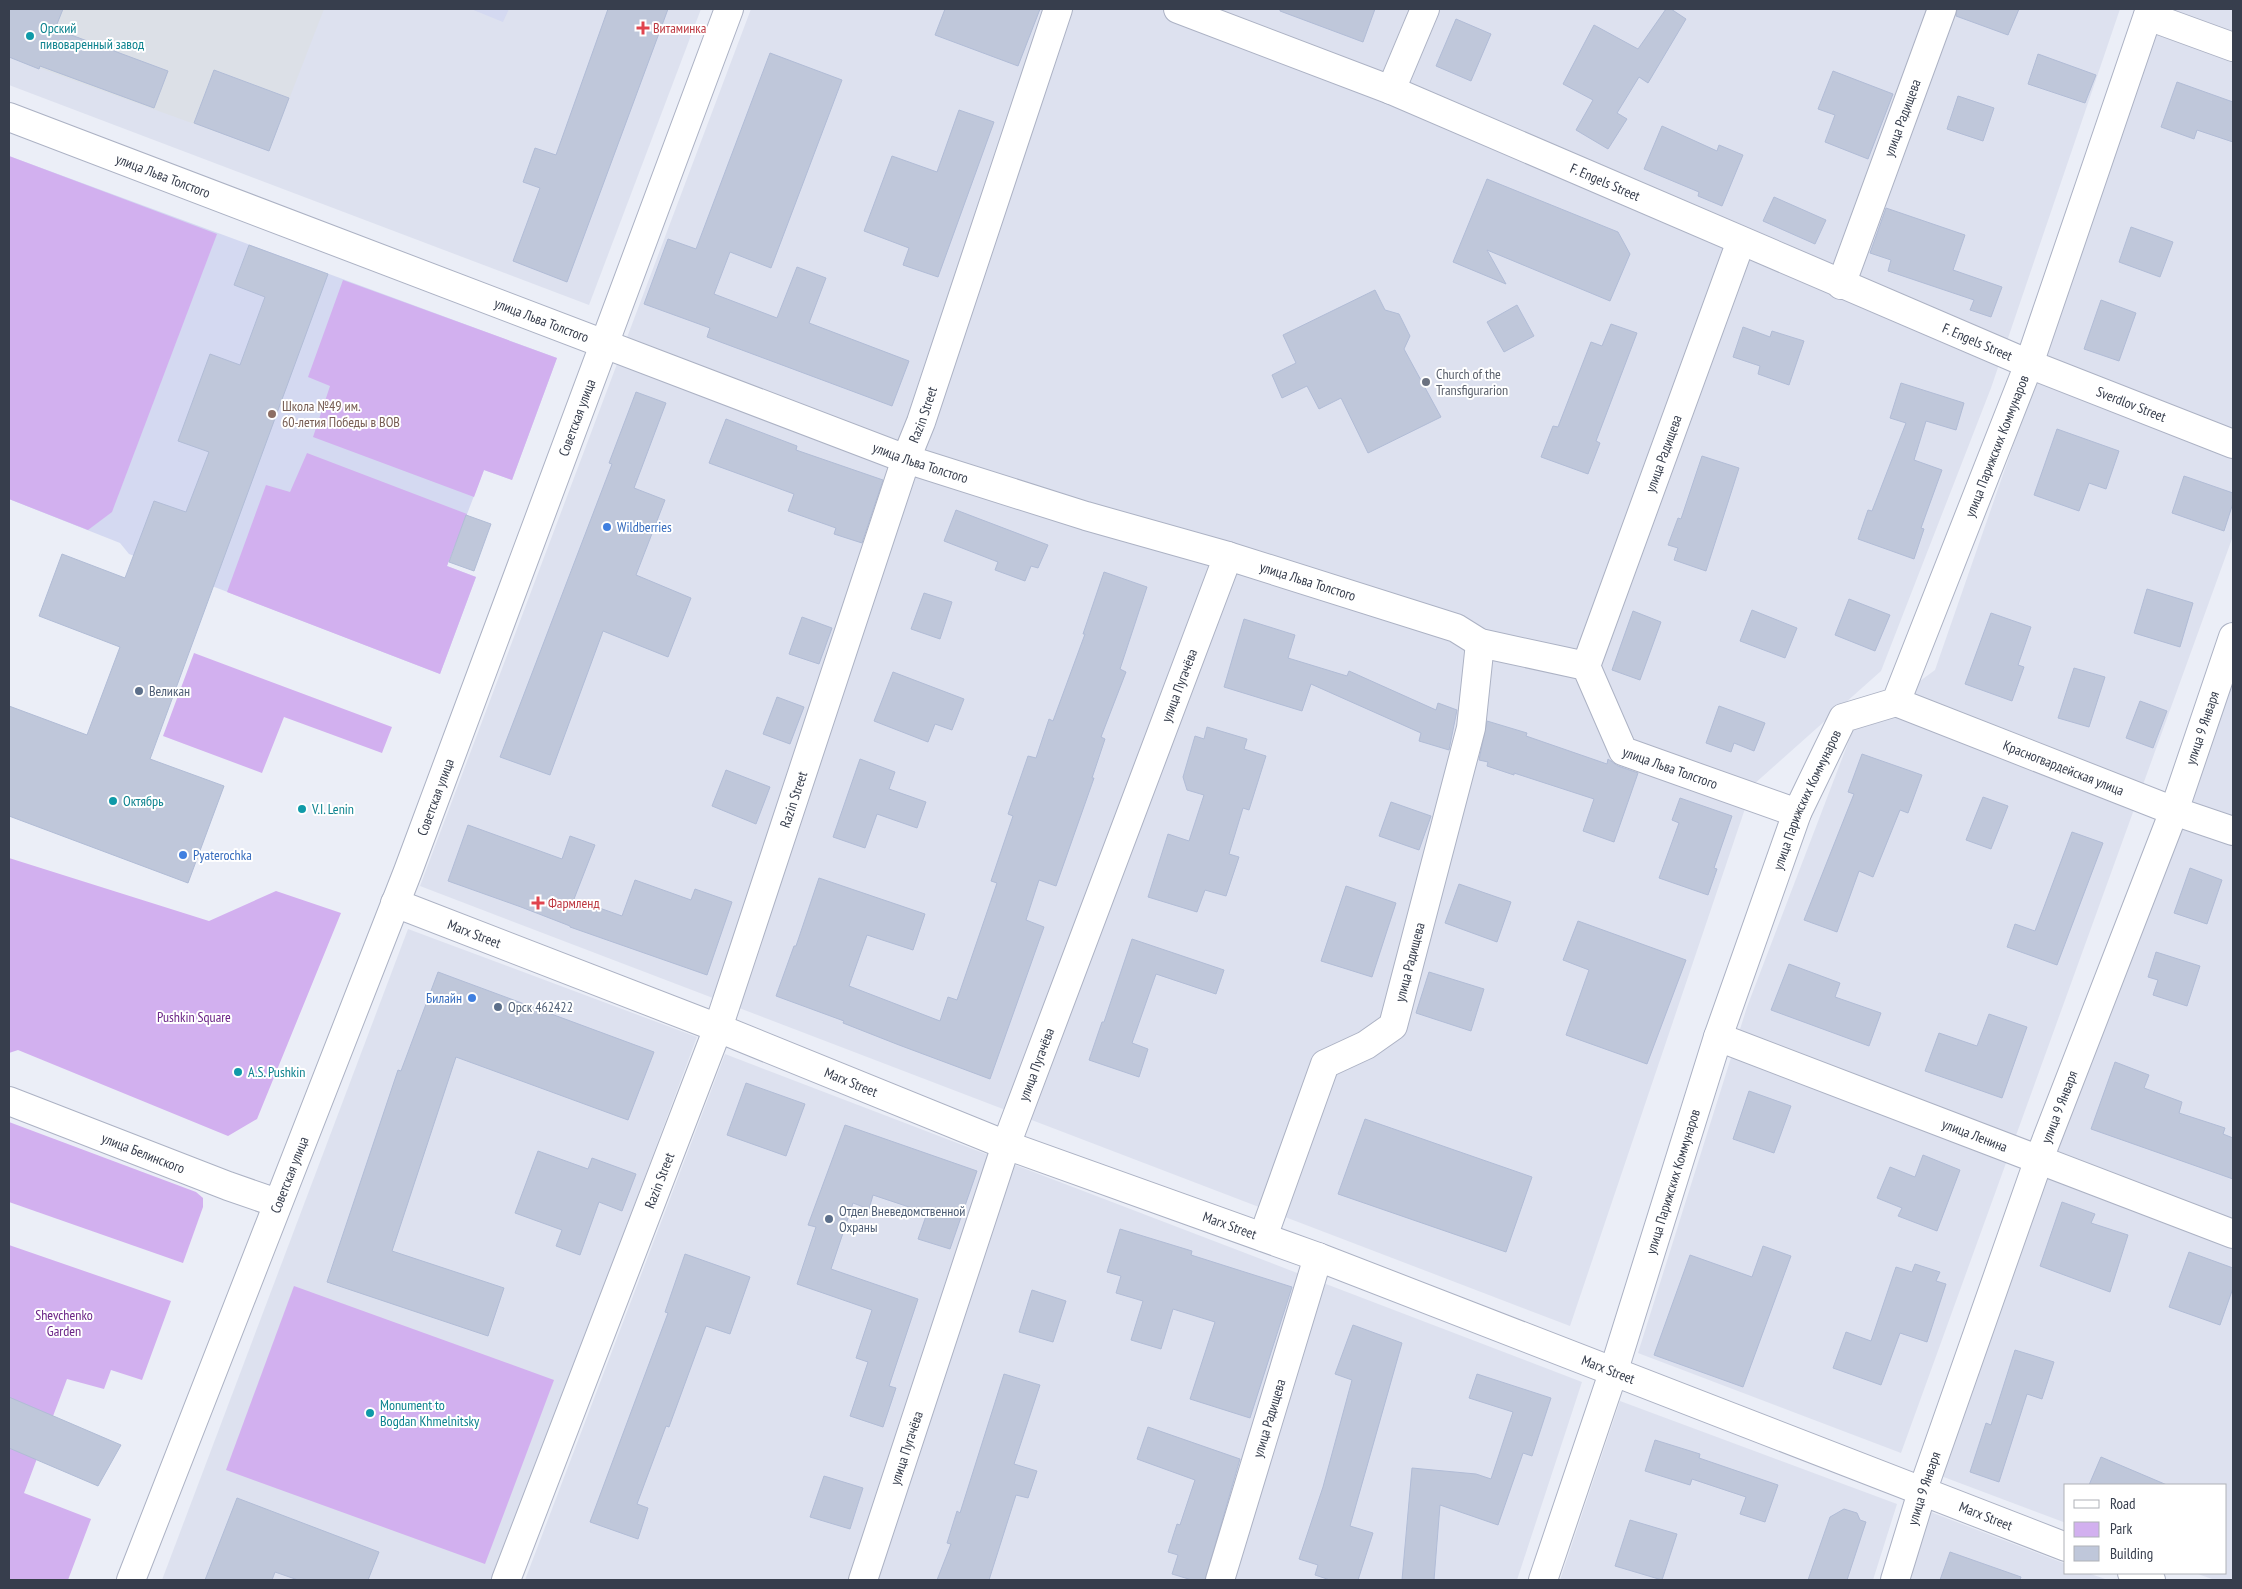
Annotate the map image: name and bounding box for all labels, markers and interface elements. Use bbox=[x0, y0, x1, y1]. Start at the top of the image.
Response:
place label: Орский пивоваренный завод bbox=[40, 19, 144, 53]
place label: Витаминка bbox=[653, 19, 706, 37]
marker: Витаминка bbox=[637, 22, 649, 34]
marker: Орский пивоваренный завод bbox=[24, 30, 36, 42]
street label: улица Радищева bbox=[1880, 77, 1925, 159]
street label: улица Льва Толстого bbox=[113, 150, 213, 202]
street label: F. Engels Street bbox=[1567, 159, 1643, 205]
street label: улица Льва Толстого bbox=[492, 294, 591, 346]
street label: F. Engels Street bbox=[1940, 319, 2015, 365]
place label: Church of the Transfigurarion bbox=[1436, 365, 1508, 399]
street label: улица Парижских Коммунаров bbox=[1961, 372, 2033, 520]
marker: Church of the Transfigurarion bbox=[1420, 376, 1432, 388]
street label: Советская улица bbox=[554, 377, 599, 459]
street label: Sverdlov Street bbox=[2094, 382, 2169, 426]
street label: Razin Street bbox=[904, 384, 941, 446]
place label: Школа №49 им. 60-летия Победы в ВОВ bbox=[282, 397, 400, 431]
marker: Школа №49 им. 60-летия Победы в ВОВ bbox=[266, 408, 278, 420]
street label: улица Радищева bbox=[1641, 412, 1686, 495]
street label: улица Льва Толстого bbox=[870, 438, 971, 487]
place label: Wildberries bbox=[617, 518, 672, 536]
marker: Wildberries bbox=[601, 521, 613, 533]
street label: улица Льва Толстого bbox=[1258, 558, 1358, 605]
street label: улица Пугачёва bbox=[1157, 646, 1201, 725]
place label: Великан bbox=[149, 682, 190, 700]
marker: Великан bbox=[133, 685, 145, 697]
street label: улица 9 Января bbox=[2181, 689, 2223, 767]
street label: улица Парижских Коммунаров bbox=[1769, 726, 1845, 872]
street label: Красногвардейская улица bbox=[2000, 736, 2127, 800]
street label: улица Льва Толстого bbox=[1620, 743, 1720, 793]
street label: Советская улица bbox=[413, 756, 458, 838]
street label: Razin Street bbox=[776, 769, 811, 830]
place label: Октябрь bbox=[123, 792, 163, 810]
marker: Октябрь bbox=[107, 795, 119, 807]
place label: V.I. Lenin bbox=[311, 800, 354, 818]
marker: V.I. Lenin bbox=[296, 803, 308, 815]
place label: Pyaterochka bbox=[193, 846, 252, 864]
marker: Pyaterochka bbox=[177, 849, 189, 861]
place label: Фармленд bbox=[548, 894, 600, 912]
marker: Фармленд bbox=[532, 897, 544, 909]
street label: Marx Street bbox=[445, 915, 504, 952]
street label: улица Радищева bbox=[1391, 921, 1429, 1004]
place label: Билайн bbox=[426, 989, 462, 1007]
marker: Билайн bbox=[466, 992, 478, 1004]
place label: Орск 462422 bbox=[508, 998, 573, 1016]
marker: Орск 462422 bbox=[492, 1001, 504, 1013]
park label: Pushkin Square bbox=[157, 1008, 231, 1026]
street label: улица Пугачёва bbox=[1014, 1025, 1058, 1104]
place label: A.S. Pushkin bbox=[248, 1063, 305, 1081]
street label: Marx Street bbox=[822, 1063, 880, 1101]
marker: A.S. Pushkin bbox=[232, 1066, 244, 1078]
street label: улица 9 Января bbox=[2037, 1068, 2081, 1146]
street label: улица Парижских Коммунаров bbox=[1642, 1107, 1704, 1256]
street label: улица Ленина bbox=[1940, 1115, 2010, 1156]
street label: улица Белинского bbox=[99, 1129, 187, 1177]
street label: Советская улица bbox=[266, 1134, 312, 1216]
street label: Razin Street bbox=[641, 1150, 678, 1211]
place label: Отдел Вневедомственной Охраны bbox=[839, 1202, 966, 1236]
street label: Marx Street bbox=[1201, 1207, 1259, 1243]
marker: Отдел Вневедомственной Охраны bbox=[823, 1213, 835, 1225]
park label: Shevchenko Garden bbox=[35, 1306, 93, 1340]
street label: Marx Street bbox=[1579, 1351, 1638, 1388]
street label: улица Радищева bbox=[1249, 1377, 1289, 1460]
place label: Monument to Bogdan Khmelnitsky bbox=[380, 1396, 480, 1430]
marker: Monument to Bogdan Khmelnitsky bbox=[364, 1407, 376, 1419]
street label: улица Пугачёва bbox=[886, 1409, 927, 1487]
street label: улица 9 Января bbox=[1903, 1449, 1944, 1527]
legend bbox=[2064, 1484, 2227, 1574]
text: Road bbox=[2110, 1494, 2136, 1513]
street label: Marx Street bbox=[1957, 1497, 2015, 1534]
text: Park bbox=[2110, 1519, 2132, 1538]
text: Building bbox=[2110, 1544, 2153, 1563]

